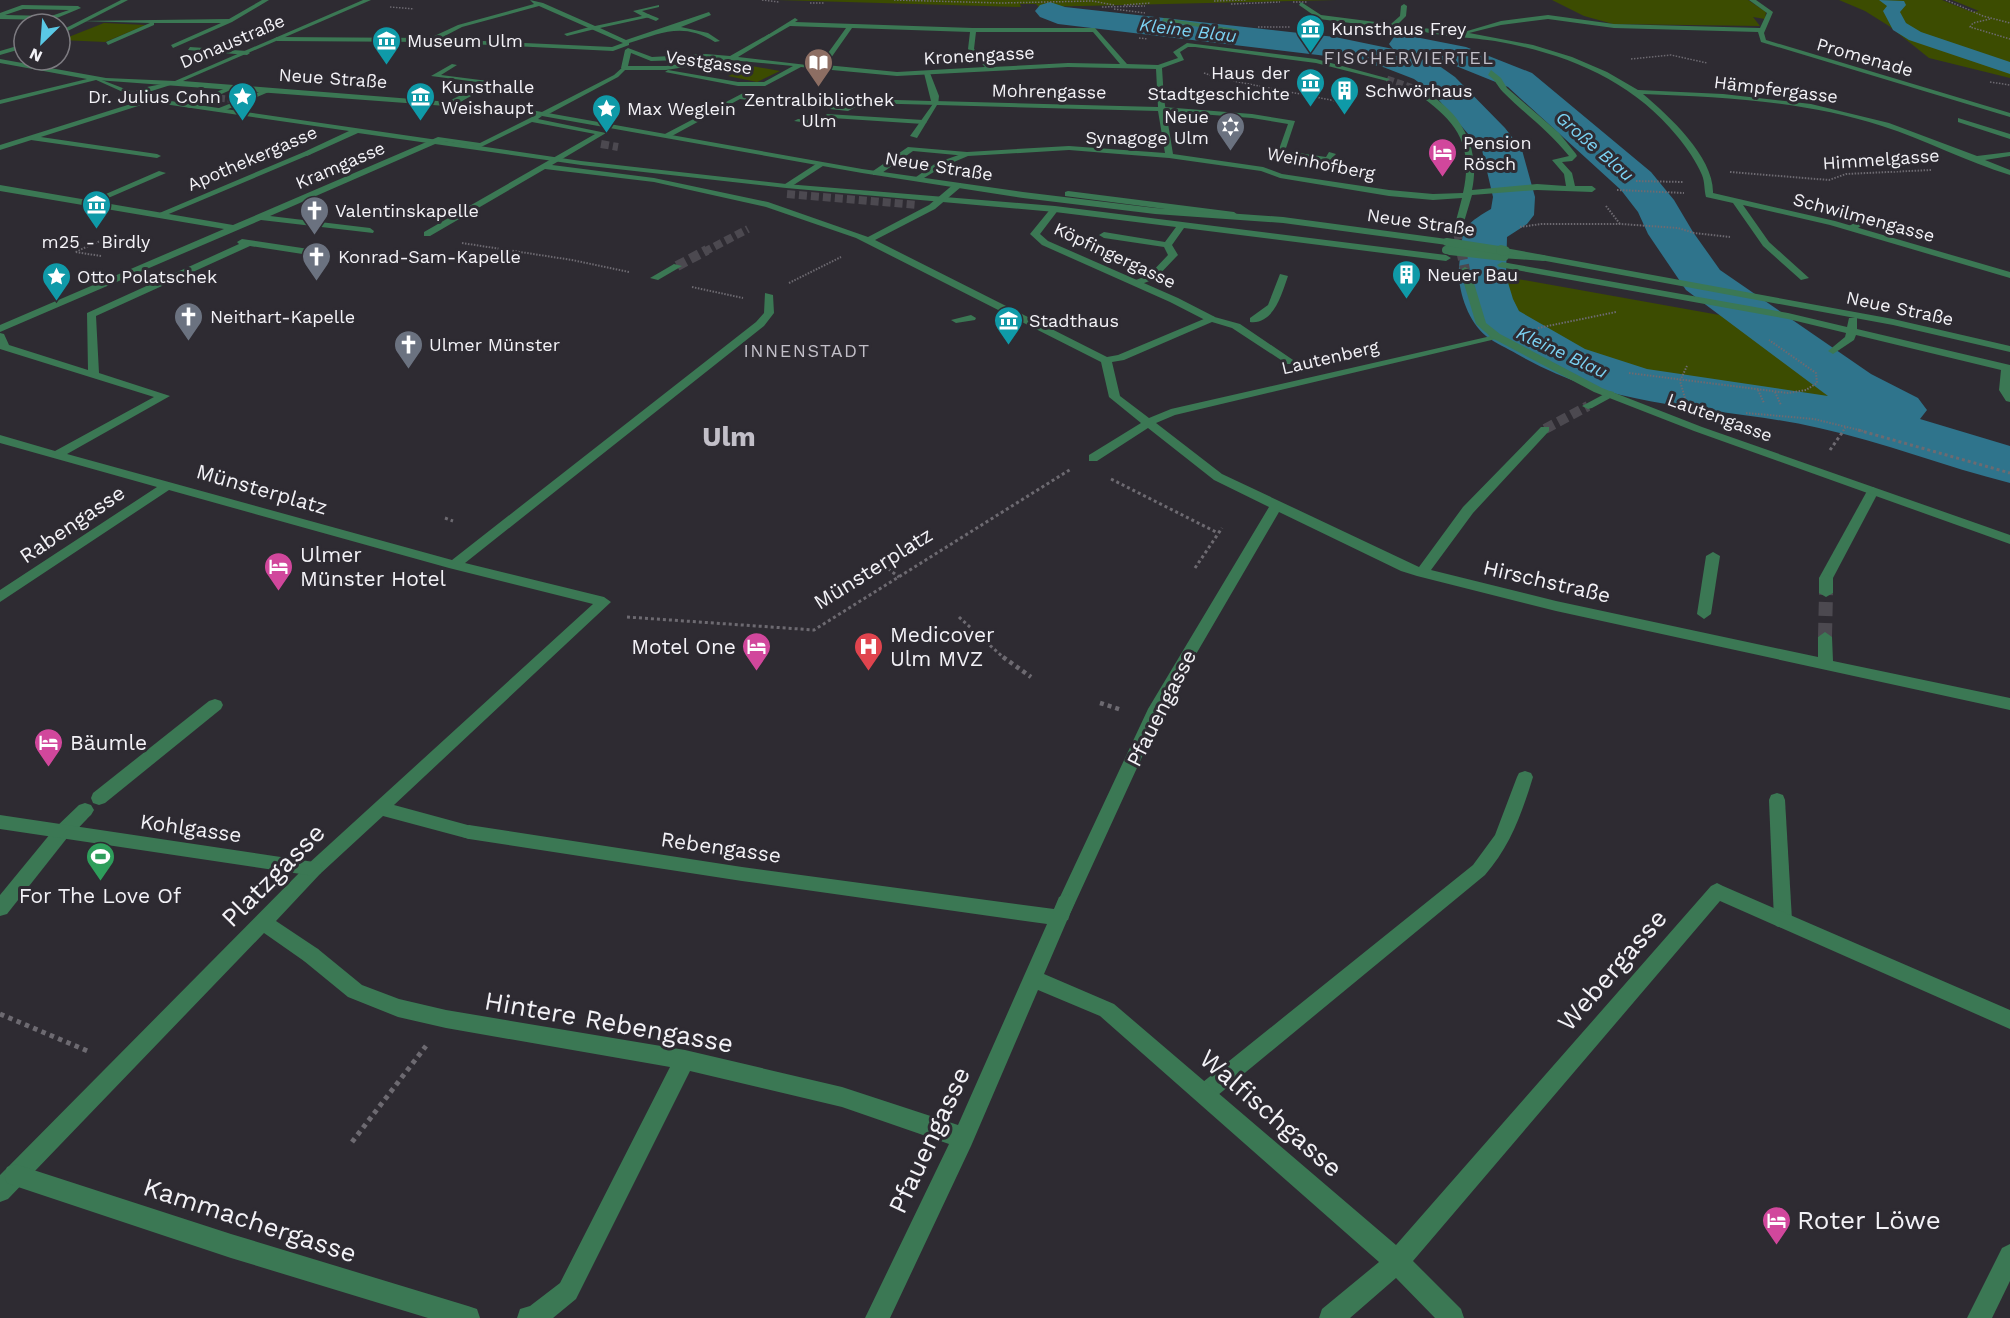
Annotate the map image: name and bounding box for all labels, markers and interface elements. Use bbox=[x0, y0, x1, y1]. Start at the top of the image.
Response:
street label: Donaustraße bbox=[176, 9, 288, 73]
north arrow bbox=[12, 12, 72, 72]
museum icon: Kunsthaus Frey bbox=[1294, 12, 1326, 54]
water label: Kleine Blau bbox=[1138, 14, 1238, 46]
place label: Kunsthaus Frey bbox=[1331, 18, 1467, 39]
museum icon: Museum Ulm bbox=[370, 24, 402, 66]
place label: Museum Ulm bbox=[407, 30, 523, 51]
street label: Promenade bbox=[1814, 33, 1916, 81]
street label: Kronengasse bbox=[923, 42, 1035, 68]
text: N bbox=[26, 44, 45, 66]
street label: Vestgasse bbox=[664, 46, 754, 78]
library icon: Zentralbibliothek Ulm bbox=[803, 46, 835, 88]
district label: FISCHERVIERTEL bbox=[1324, 47, 1494, 68]
place label: Haus der Stadtgeschichte bbox=[1147, 62, 1290, 104]
street label: Neue Straße bbox=[278, 64, 388, 92]
museum icon: Haus der Stadtgeschichte bbox=[1295, 66, 1327, 108]
street label: Hämpfergasse bbox=[1713, 71, 1839, 107]
building icon: Schwörhaus bbox=[1328, 74, 1360, 116]
place label: Kunsthalle Weishaupt bbox=[441, 76, 534, 118]
street label: Mohrengasse bbox=[991, 79, 1107, 103]
place icon: Dr. Julius Cohn bbox=[226, 80, 258, 122]
museum icon: Kunsthalle Weishaupt bbox=[404, 80, 436, 122]
place label: Schwörhaus bbox=[1365, 80, 1472, 101]
place label: Dr. Julius Cohn bbox=[88, 86, 221, 107]
place label: Zentralbibliothek Ulm bbox=[744, 89, 894, 131]
place icon: Max Weglein bbox=[590, 92, 622, 134]
place label: Max Weglein bbox=[627, 98, 736, 119]
place label: Neue Synagoge Ulm bbox=[1086, 106, 1209, 148]
water label: Große Blau bbox=[1552, 107, 1638, 186]
synagogue icon: Neue Synagoge Ulm bbox=[1214, 110, 1246, 152]
street label: Apothekergasse bbox=[184, 121, 320, 195]
place label: Pension Rösch bbox=[1463, 132, 1532, 174]
hotel icon: Pension Rösch bbox=[1426, 136, 1458, 178]
street label: Kramgasse bbox=[292, 137, 388, 193]
street label: Weinhofberg bbox=[1265, 142, 1377, 184]
street label: Himmelgasse bbox=[1822, 144, 1940, 174]
street label: Neue Straße bbox=[884, 147, 994, 185]
museum icon: m25 - Birdly bbox=[80, 188, 112, 230]
street label: Schwilmengasse bbox=[1791, 188, 1937, 246]
church icon: Valentinskapelle bbox=[298, 194, 330, 236]
place label: Valentinskapelle bbox=[335, 200, 479, 221]
street label: Neue Straße bbox=[1366, 204, 1476, 240]
street label: Köpfingergasse bbox=[1051, 218, 1179, 292]
place label: m25 - Birdly bbox=[42, 231, 151, 252]
church icon: Konrad-Sam-Kapelle bbox=[301, 240, 333, 282]
place label: Konrad-Sam-Kapelle bbox=[338, 246, 521, 267]
building icon: Neuer Bau bbox=[1390, 258, 1422, 300]
place icon: Otto Polatschek bbox=[40, 260, 72, 302]
place label: Neuer Bau bbox=[1427, 264, 1518, 285]
place label: Otto Polatschek bbox=[77, 266, 217, 287]
street label: Neue Straße bbox=[1845, 286, 1955, 330]
church icon: Neithart-Kapelle bbox=[173, 300, 205, 342]
museum icon: Stadthaus bbox=[992, 304, 1024, 346]
place label: Neithart-Kapelle bbox=[210, 306, 355, 327]
place label: Stadthaus bbox=[1029, 310, 1119, 331]
water label: Kleine Blau bbox=[1513, 322, 1611, 382]
church icon: Ulmer Münster bbox=[392, 328, 424, 370]
place label: Ulmer Münster bbox=[429, 334, 560, 355]
street label: Lautenberg bbox=[1279, 336, 1381, 378]
district label: INNENSTADT bbox=[743, 340, 871, 361]
street label: Lautengasse bbox=[1665, 388, 1775, 446]
district label: Ulm bbox=[702, 421, 756, 453]
street label: Münsterplatz bbox=[193, 458, 331, 520]
street label: Rabengasse bbox=[15, 480, 129, 568]
street label: Münsterplatz bbox=[809, 522, 937, 614]
place label: Ulmer Münster Hotel bbox=[300, 542, 447, 591]
hotel icon: Ulmer Münster Hotel bbox=[263, 550, 295, 592]
street label: Hirschstraße bbox=[1481, 554, 1613, 608]
place label: Medicover Ulm MVZ bbox=[890, 622, 995, 671]
hotel icon: Motel One bbox=[741, 630, 773, 672]
hospital icon: Medicover Ulm MVZ bbox=[853, 630, 885, 672]
place label: Motel One bbox=[631, 634, 736, 659]
street label: Pfauengasse bbox=[1121, 645, 1201, 771]
hotel icon: Bäumle bbox=[33, 726, 65, 768]
place label: Bäumle bbox=[70, 730, 147, 755]
street label: Kohlgasse bbox=[139, 809, 243, 847]
street label: Platzgasse bbox=[215, 817, 331, 933]
street label: Rebengasse bbox=[659, 826, 783, 868]
sports icon: For The Love Of bbox=[84, 840, 116, 882]
place label: For The Love Of bbox=[19, 883, 181, 908]
street label: Webergasse bbox=[1551, 903, 1673, 1037]
street label: Hintere Rebengasse bbox=[482, 985, 736, 1059]
street label: Walfischgasse bbox=[1194, 1043, 1348, 1183]
street label: Pfauengasse bbox=[882, 1062, 976, 1218]
street label: Kammachergasse bbox=[140, 1171, 360, 1269]
hotel icon: Roter Löwe bbox=[1760, 1204, 1792, 1246]
place label: Roter Löwe bbox=[1797, 1205, 1941, 1235]

